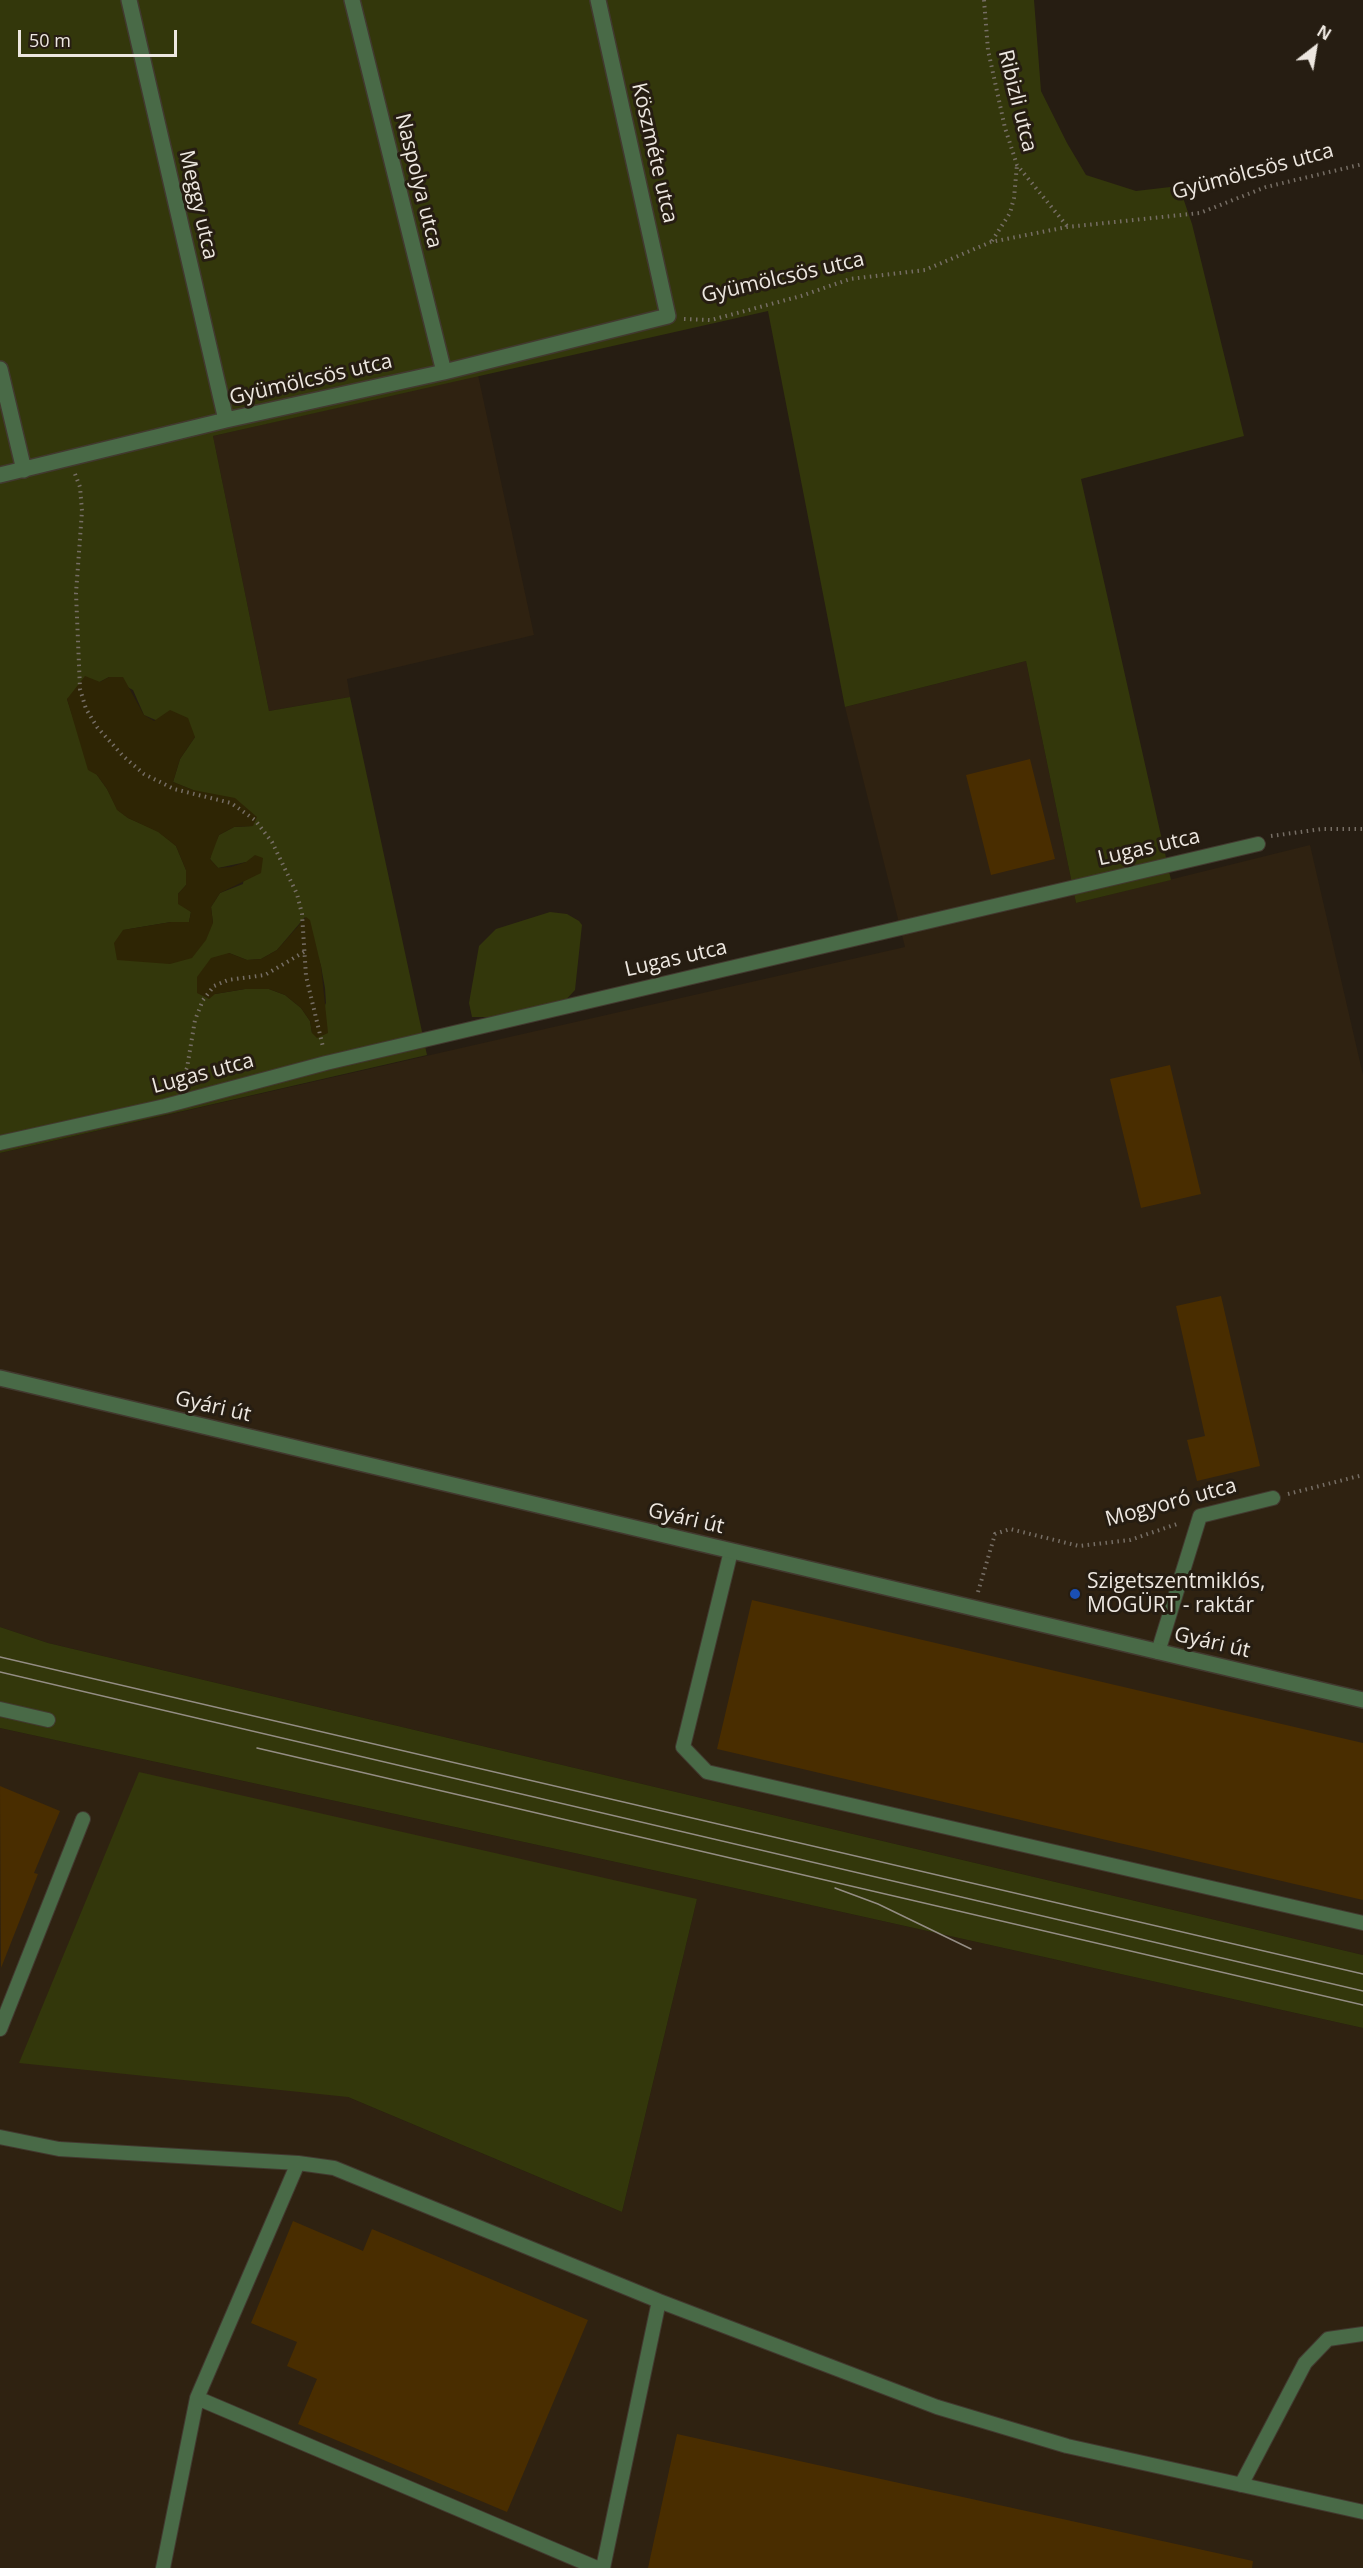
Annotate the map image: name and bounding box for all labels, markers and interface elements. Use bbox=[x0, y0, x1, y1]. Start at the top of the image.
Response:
scale bar bbox=[21, 18, 180, 56]
north arrow bbox=[1285, 18, 1345, 78]
text: N bbox=[1313, 20, 1336, 45]
text: 50 m bbox=[29, 28, 71, 52]
street label: Ribizli utca bbox=[992, 47, 1042, 155]
street label: Köszméte utca bbox=[626, 80, 682, 226]
street label: Naspolya utca bbox=[389, 111, 447, 251]
street label: Gyümölcsös utca bbox=[1169, 138, 1337, 206]
street label: Meggy utca bbox=[173, 148, 223, 262]
street label: Gyümölcsös utca bbox=[699, 247, 867, 309]
street label: Gyümölcsös utca bbox=[227, 349, 395, 411]
street label: Lugas utca bbox=[1095, 824, 1203, 872]
street label: Lugas utca bbox=[622, 935, 730, 983]
street label: Lugas utca bbox=[149, 1048, 257, 1100]
street label: Gyári út bbox=[173, 1386, 253, 1428]
street label: Mogyoró utca bbox=[1103, 1473, 1239, 1533]
street label: Gyári út bbox=[646, 1498, 726, 1540]
place label: Szigetszentmiklós, MOGÜRT - raktár bbox=[1087, 1569, 1266, 1619]
marker: Szigetszentmiklós, MOGÜRT - raktár bbox=[1068, 1587, 1082, 1601]
street label: Gyári út bbox=[1172, 1622, 1252, 1664]

